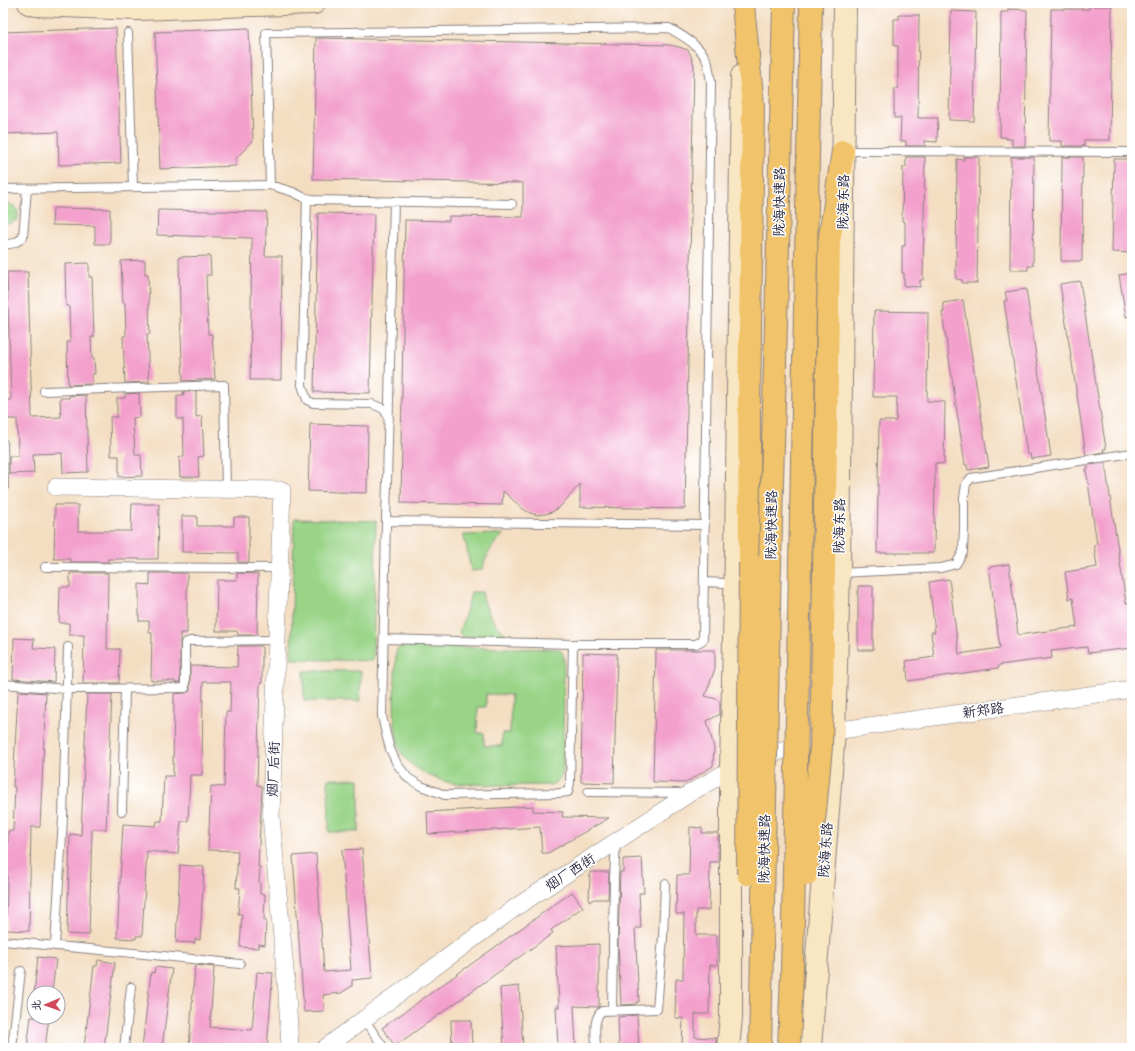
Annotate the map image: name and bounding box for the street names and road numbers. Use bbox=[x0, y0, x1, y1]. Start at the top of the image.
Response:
street label: 陇海快速路 bbox=[769, 167, 789, 237]
street label: 陇海东路 bbox=[834, 174, 852, 230]
street label: 陇海快速路 bbox=[761, 490, 781, 560]
street label: 陇海东路 bbox=[830, 498, 848, 554]
street label: 新郑路 bbox=[961, 698, 1005, 722]
street label: 烟厂后街 bbox=[263, 741, 283, 797]
street label: 陇海快速路 bbox=[754, 814, 774, 884]
street label: 陇海东路 bbox=[814, 821, 836, 879]
street label: 烟厂西街 bbox=[542, 849, 598, 895]

